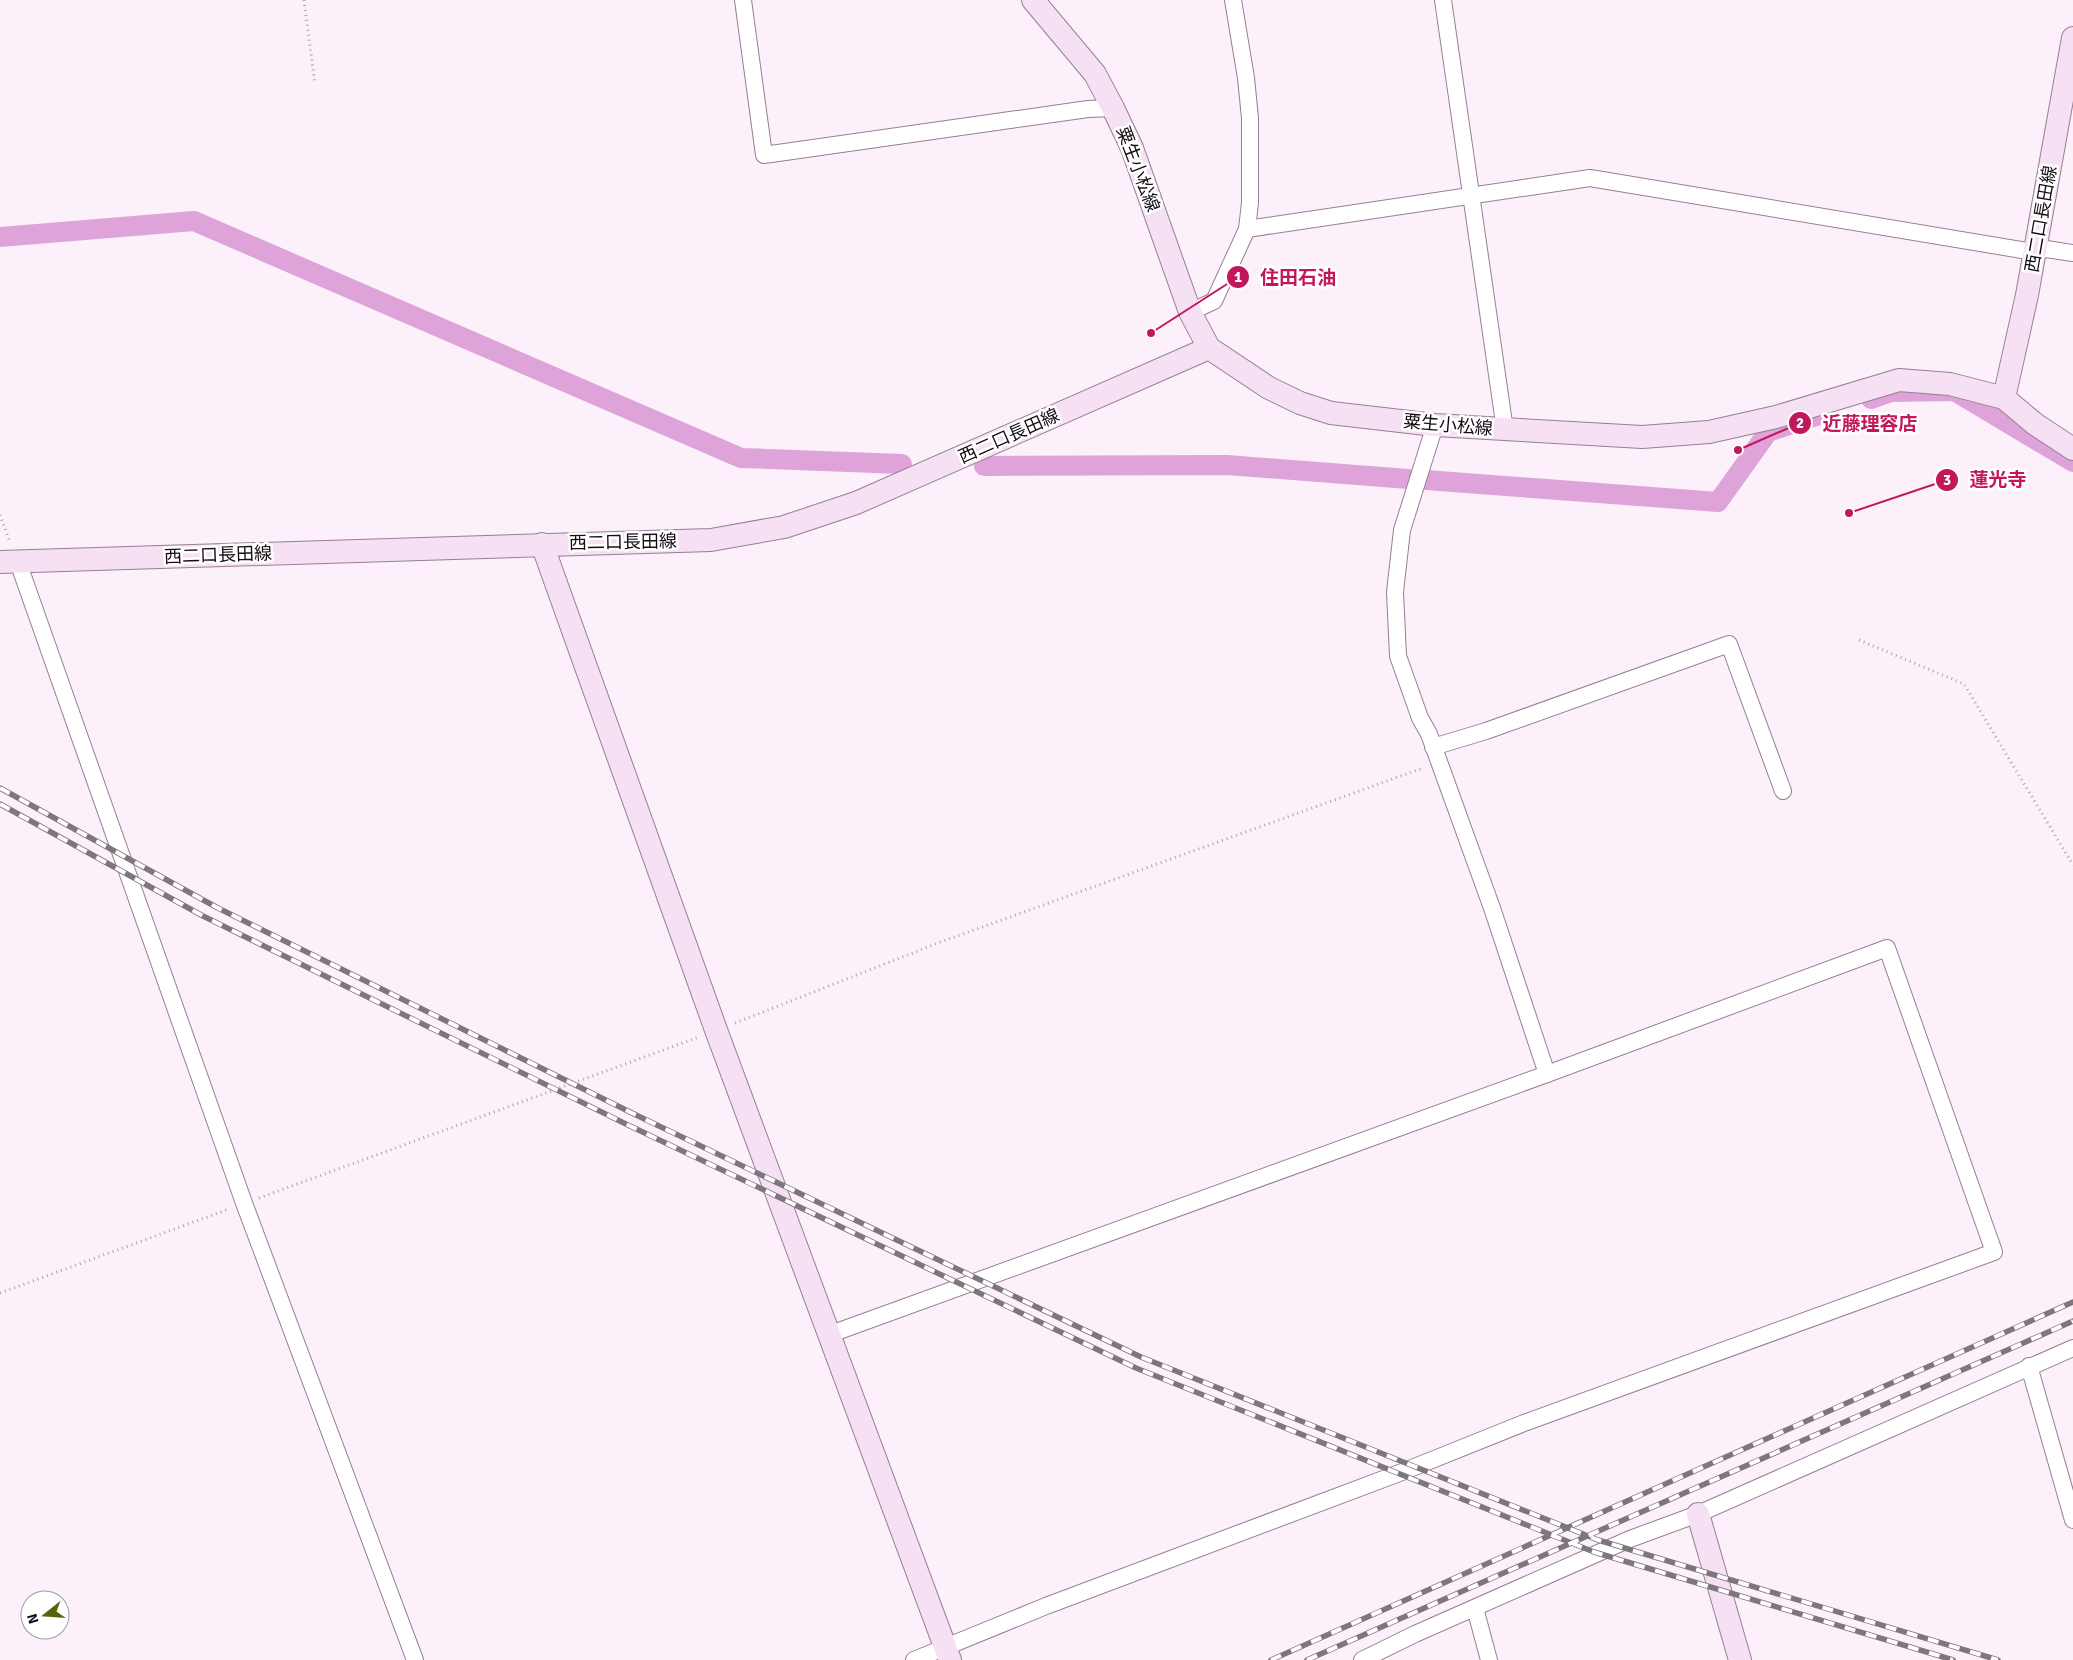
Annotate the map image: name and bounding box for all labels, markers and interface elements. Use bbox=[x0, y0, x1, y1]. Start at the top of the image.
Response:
street label: 粟生小松線 bbox=[1112, 123, 1164, 215]
street label: 西二口長田線 bbox=[2021, 164, 2061, 274]
callout: 住田石油 bbox=[1225, 260, 1346, 294]
text: 住田石油 bbox=[1260, 266, 1336, 290]
text: 1 bbox=[1234, 268, 1242, 286]
street label: 西二口長田線 bbox=[955, 404, 1063, 468]
callout: 近藤理容店 bbox=[1788, 406, 1928, 440]
street label: 粟生小松線 bbox=[1402, 410, 1494, 440]
text: 近藤理容店 bbox=[1822, 412, 1918, 436]
text: 2 bbox=[1796, 414, 1804, 432]
callout: 蓮光寺 bbox=[1934, 463, 2036, 497]
text: 蓮光寺 bbox=[1969, 468, 2027, 492]
text: 3 bbox=[1943, 471, 1951, 489]
street label: 西二口長田線 bbox=[569, 530, 677, 554]
street label: 西二口長田線 bbox=[164, 542, 272, 568]
north arrow bbox=[20, 1590, 70, 1640]
text: N bbox=[23, 1612, 43, 1626]

